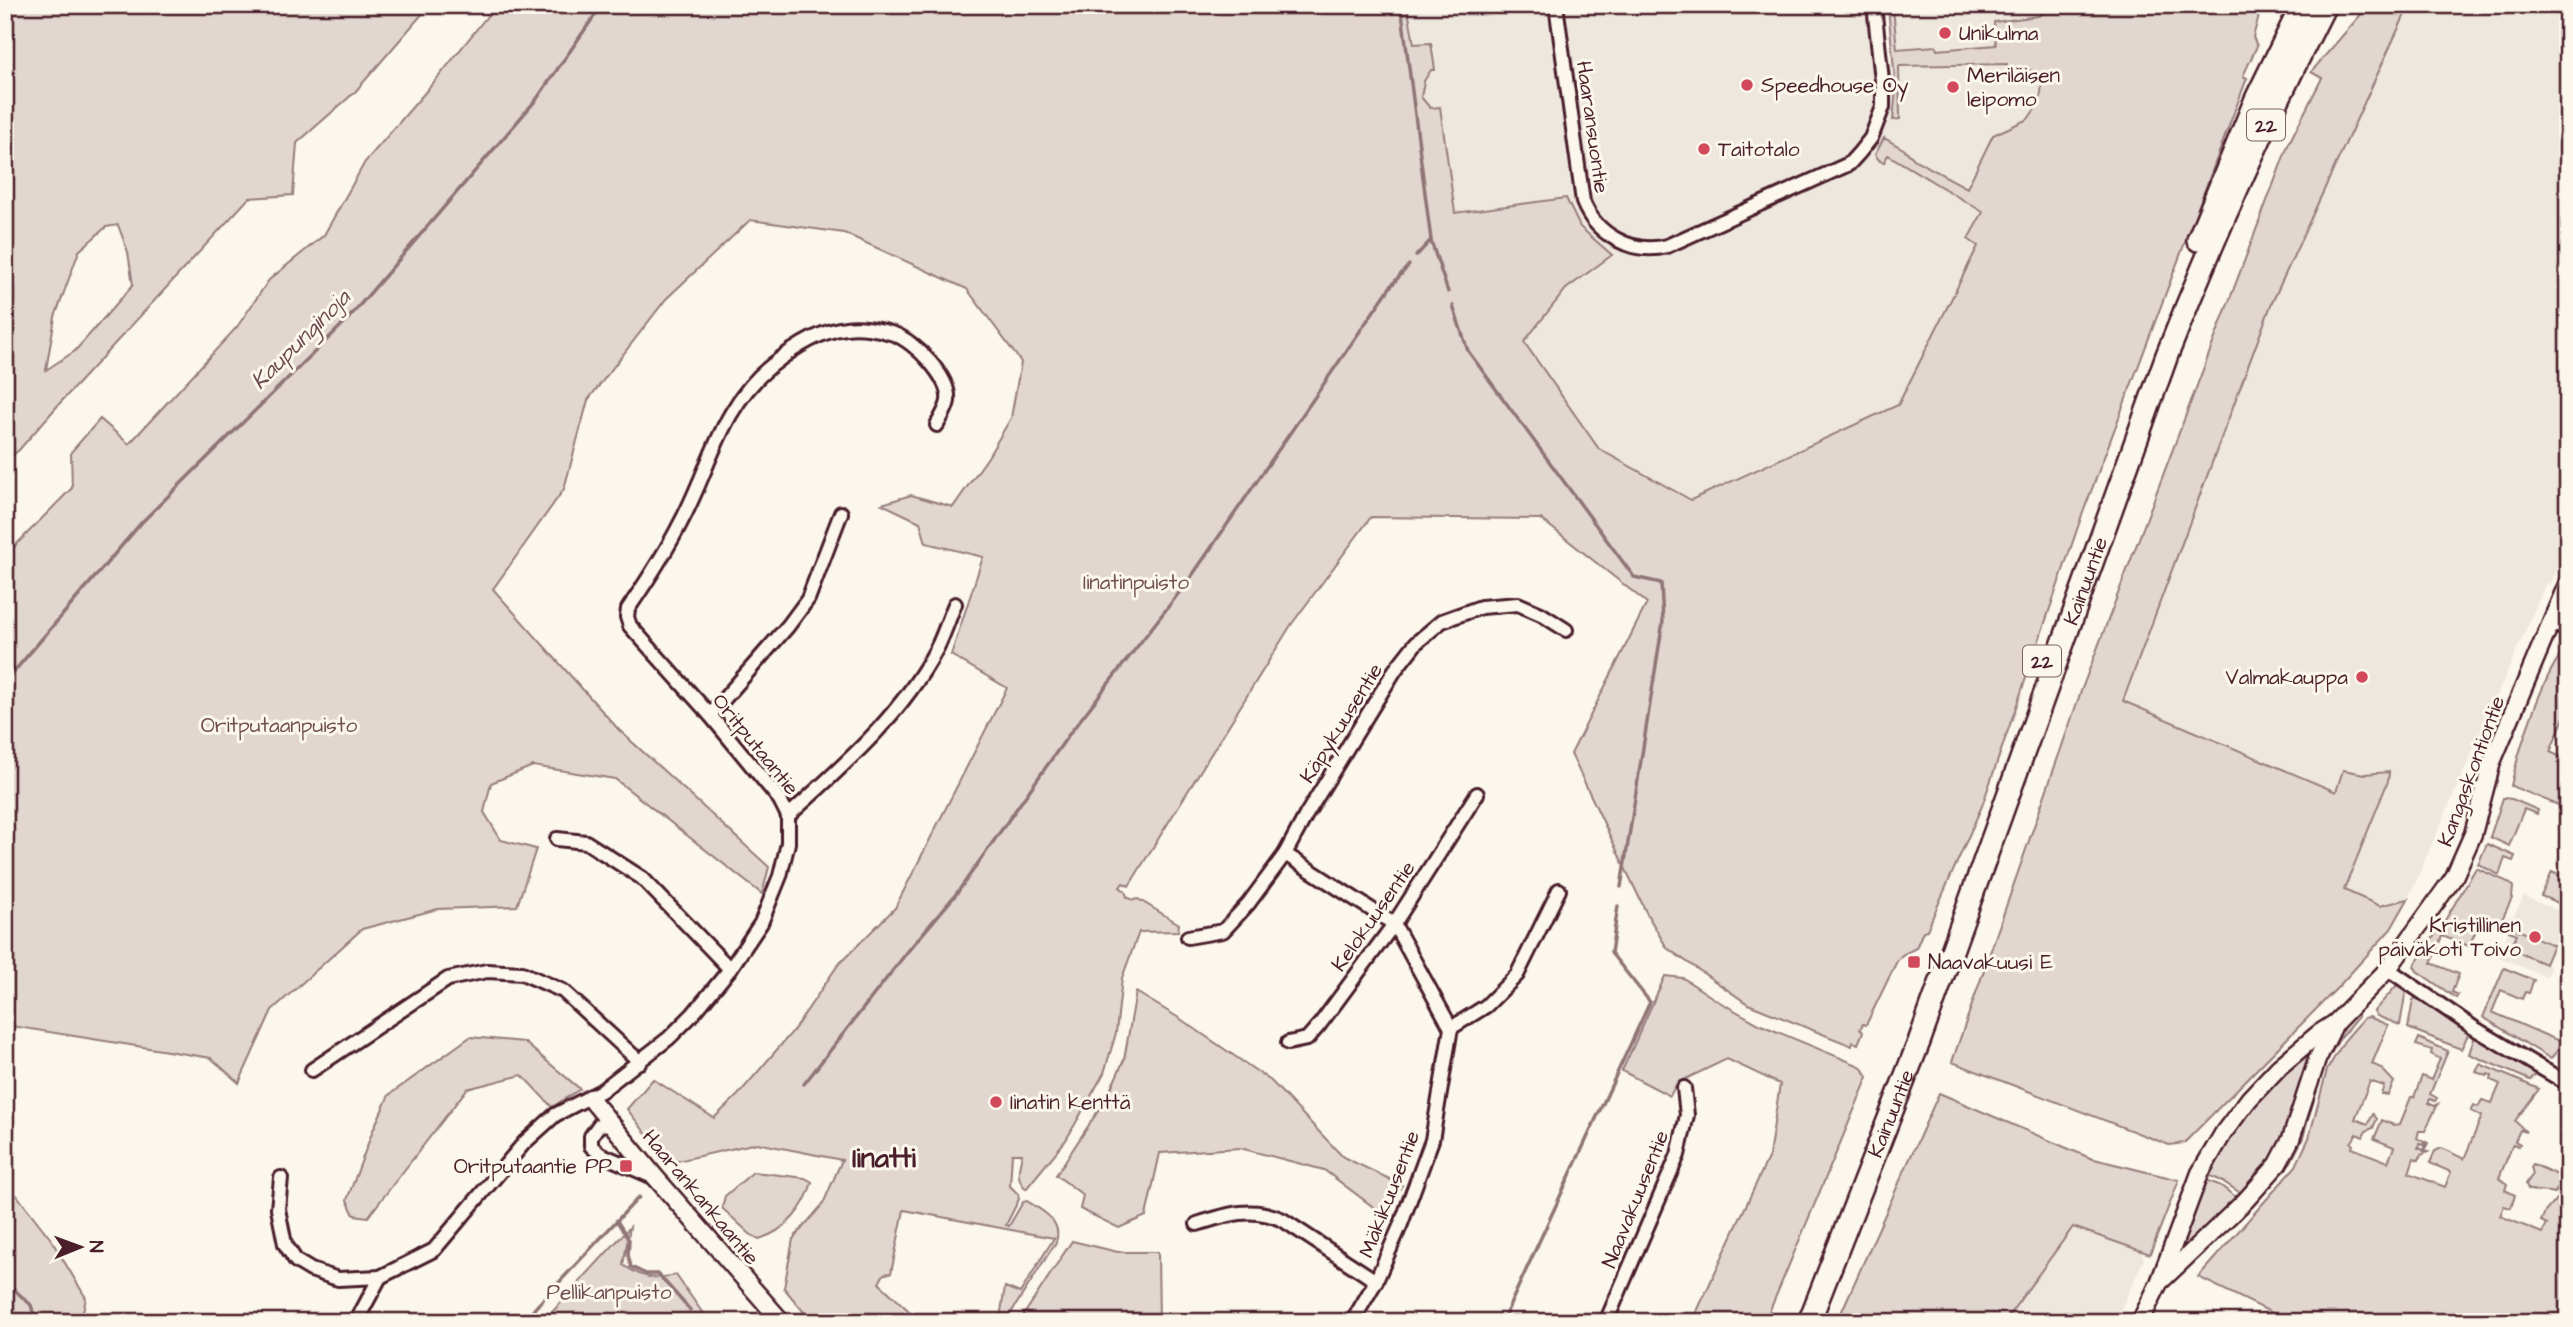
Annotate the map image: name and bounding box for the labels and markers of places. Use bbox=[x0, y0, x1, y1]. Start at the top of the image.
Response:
place label: Unikulma bbox=[1959, 19, 2039, 48]
marker: Unikulma bbox=[1937, 25, 1953, 41]
place label: Meriläisen leipomo bbox=[1967, 61, 2060, 115]
place label: Speedhouse Oy bbox=[1761, 71, 1909, 102]
marker: Speedhouse Oy bbox=[1739, 77, 1755, 93]
marker: Meriläisen leipomo bbox=[1945, 79, 1961, 95]
place label: Taitotalo bbox=[1718, 135, 1800, 164]
marker: Taitotalo bbox=[1696, 141, 1712, 157]
place label: Valmakauppa bbox=[2226, 663, 2348, 693]
marker: Valmakauppa bbox=[2354, 669, 2370, 685]
place label: Kristillinen päiväkoti Toivo bbox=[2378, 911, 2521, 965]
marker: Kristillinen päiväkoti Toivo bbox=[2527, 929, 2543, 945]
place label: Naavakuusi E bbox=[1928, 948, 2053, 977]
marker: Naavakuusi E bbox=[1906, 954, 1922, 970]
place label: Iinatin kenttä bbox=[1010, 1088, 1131, 1117]
marker: Iinatin kenttä bbox=[988, 1094, 1004, 1110]
place label: Oritputaantie PP bbox=[454, 1152, 613, 1182]
marker: Oritputaantie PP bbox=[618, 1158, 634, 1174]

